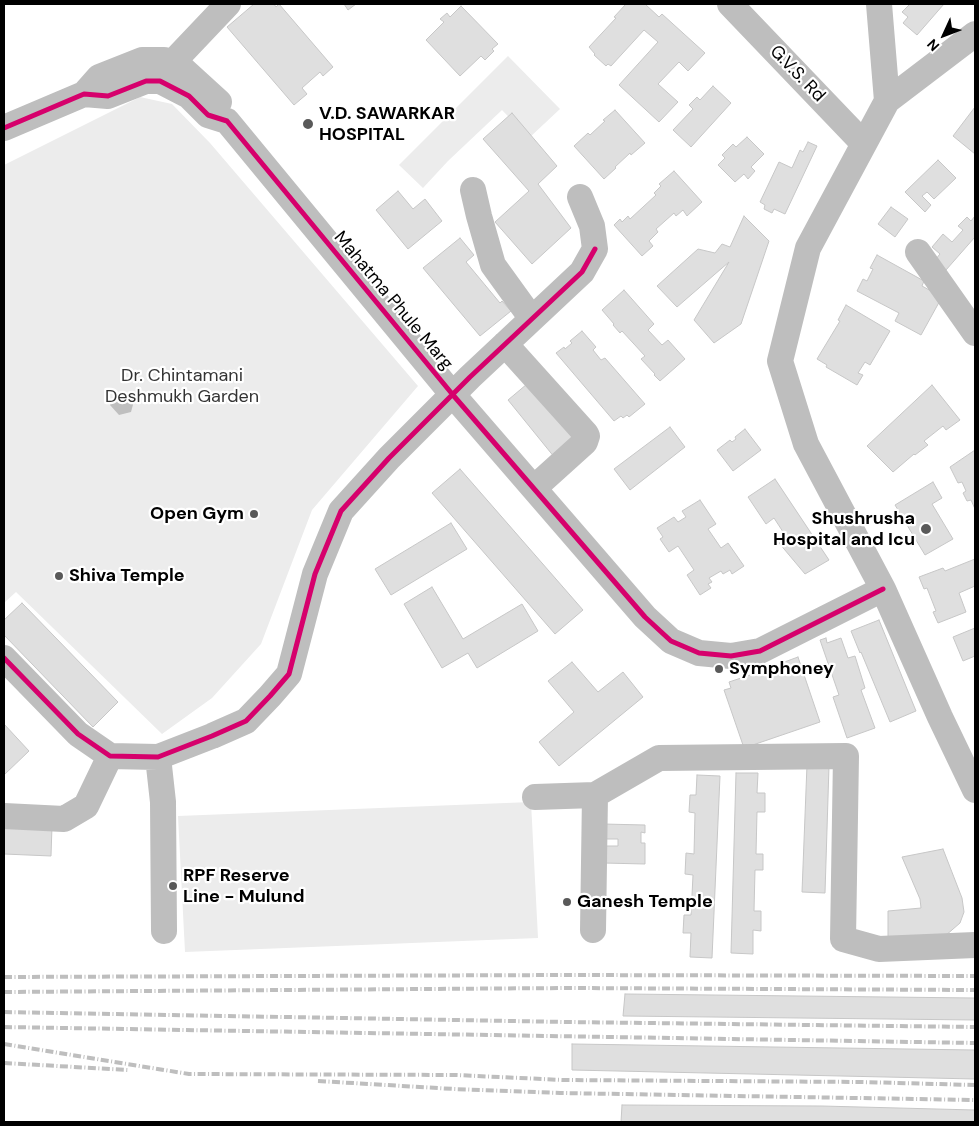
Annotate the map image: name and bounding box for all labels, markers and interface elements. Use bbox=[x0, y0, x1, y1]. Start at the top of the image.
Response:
north arrow bbox=[919, 10, 969, 60]
text: N bbox=[923, 35, 943, 55]
street label: G.V.S. Rd bbox=[765, 41, 829, 107]
place label: V.D. SAWARKAR HOSPITAL bbox=[319, 103, 455, 146]
marker: V.D. SAWARKAR HOSPITAL bbox=[301, 117, 315, 131]
street label: Mahatma Phule Marg bbox=[329, 227, 457, 375]
park label: Dr. Chintamani Deshmukh Garden bbox=[105, 365, 259, 408]
place label: Open Gym bbox=[150, 503, 244, 525]
marker: Open Gym bbox=[248, 508, 260, 520]
place label: Shushrusha Hospital and Icu bbox=[773, 508, 915, 550]
marker: Shushrusha Hospital and Icu bbox=[919, 522, 933, 536]
place label: Shiva Temple bbox=[69, 565, 185, 587]
marker: Shiva Temple bbox=[53, 570, 65, 582]
place label: Symphoney bbox=[729, 658, 834, 680]
marker: Symphoney bbox=[713, 663, 725, 675]
place label: RPF Reserve Line - Mulund bbox=[183, 865, 305, 908]
marker: RPF Reserve Line - Mulund bbox=[167, 880, 179, 892]
place label: Ganesh Temple bbox=[577, 891, 713, 913]
marker: Ganesh Temple bbox=[561, 896, 573, 908]

